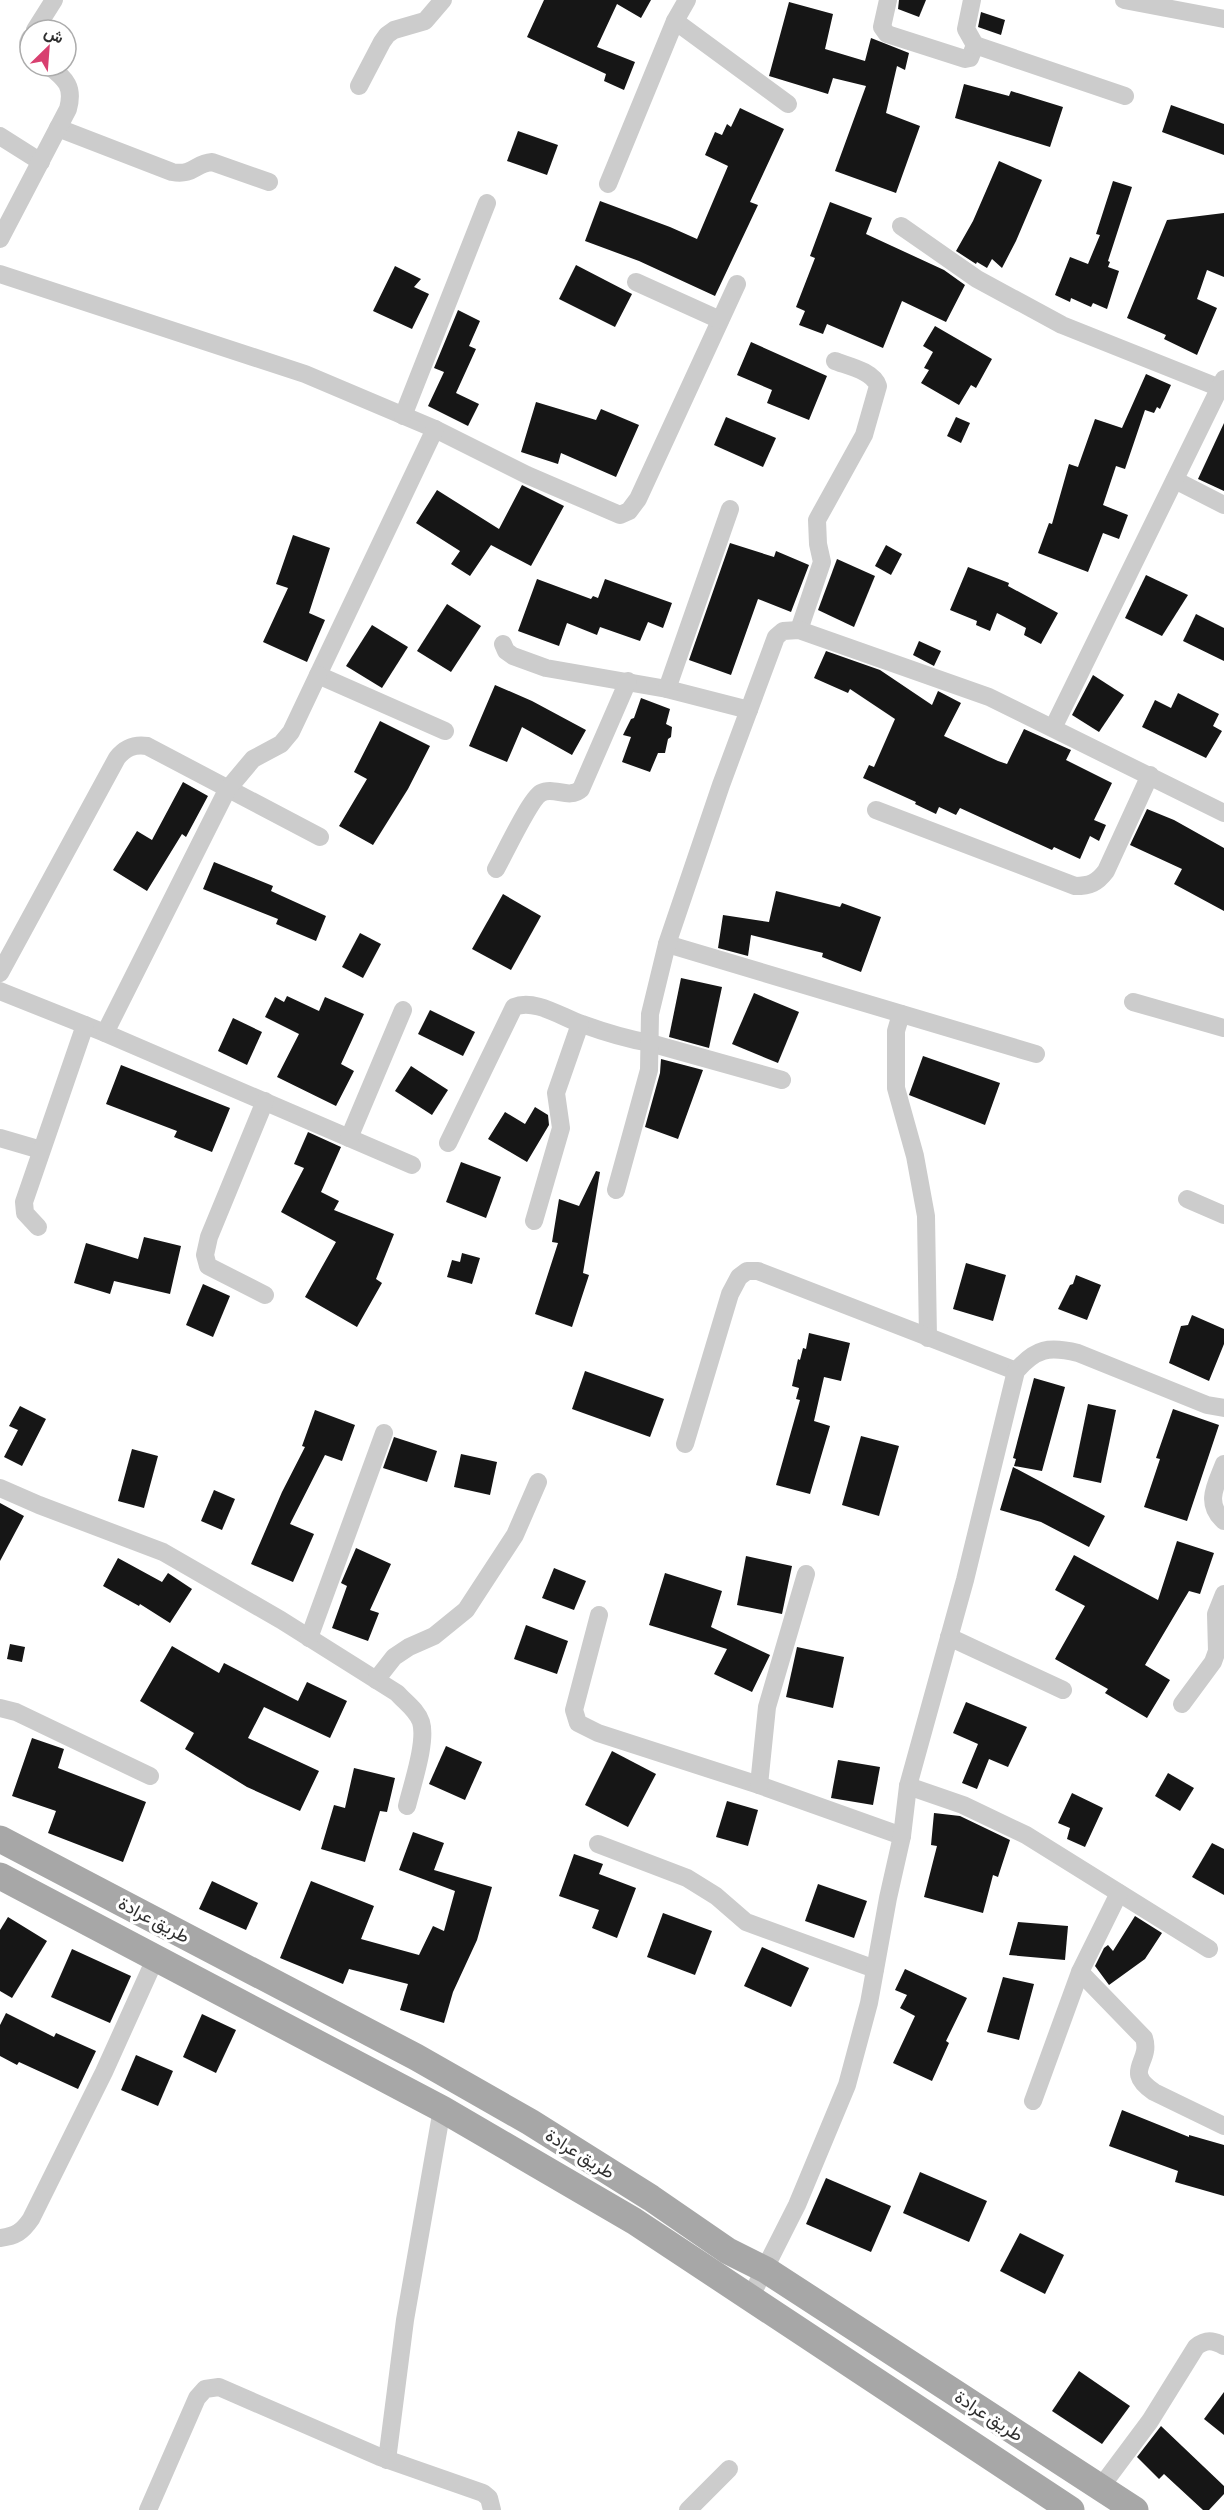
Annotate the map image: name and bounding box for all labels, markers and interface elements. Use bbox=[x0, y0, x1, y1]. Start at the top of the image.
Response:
north arrow bbox=[18, 18, 78, 78]
text: ش bbox=[41, 23, 66, 48]
street label: طريق عرادة bbox=[115, 1893, 193, 1948]
street label: طريق عرادة bbox=[541, 2125, 618, 2184]
street label: طريق عرادة bbox=[951, 2387, 1027, 2446]

